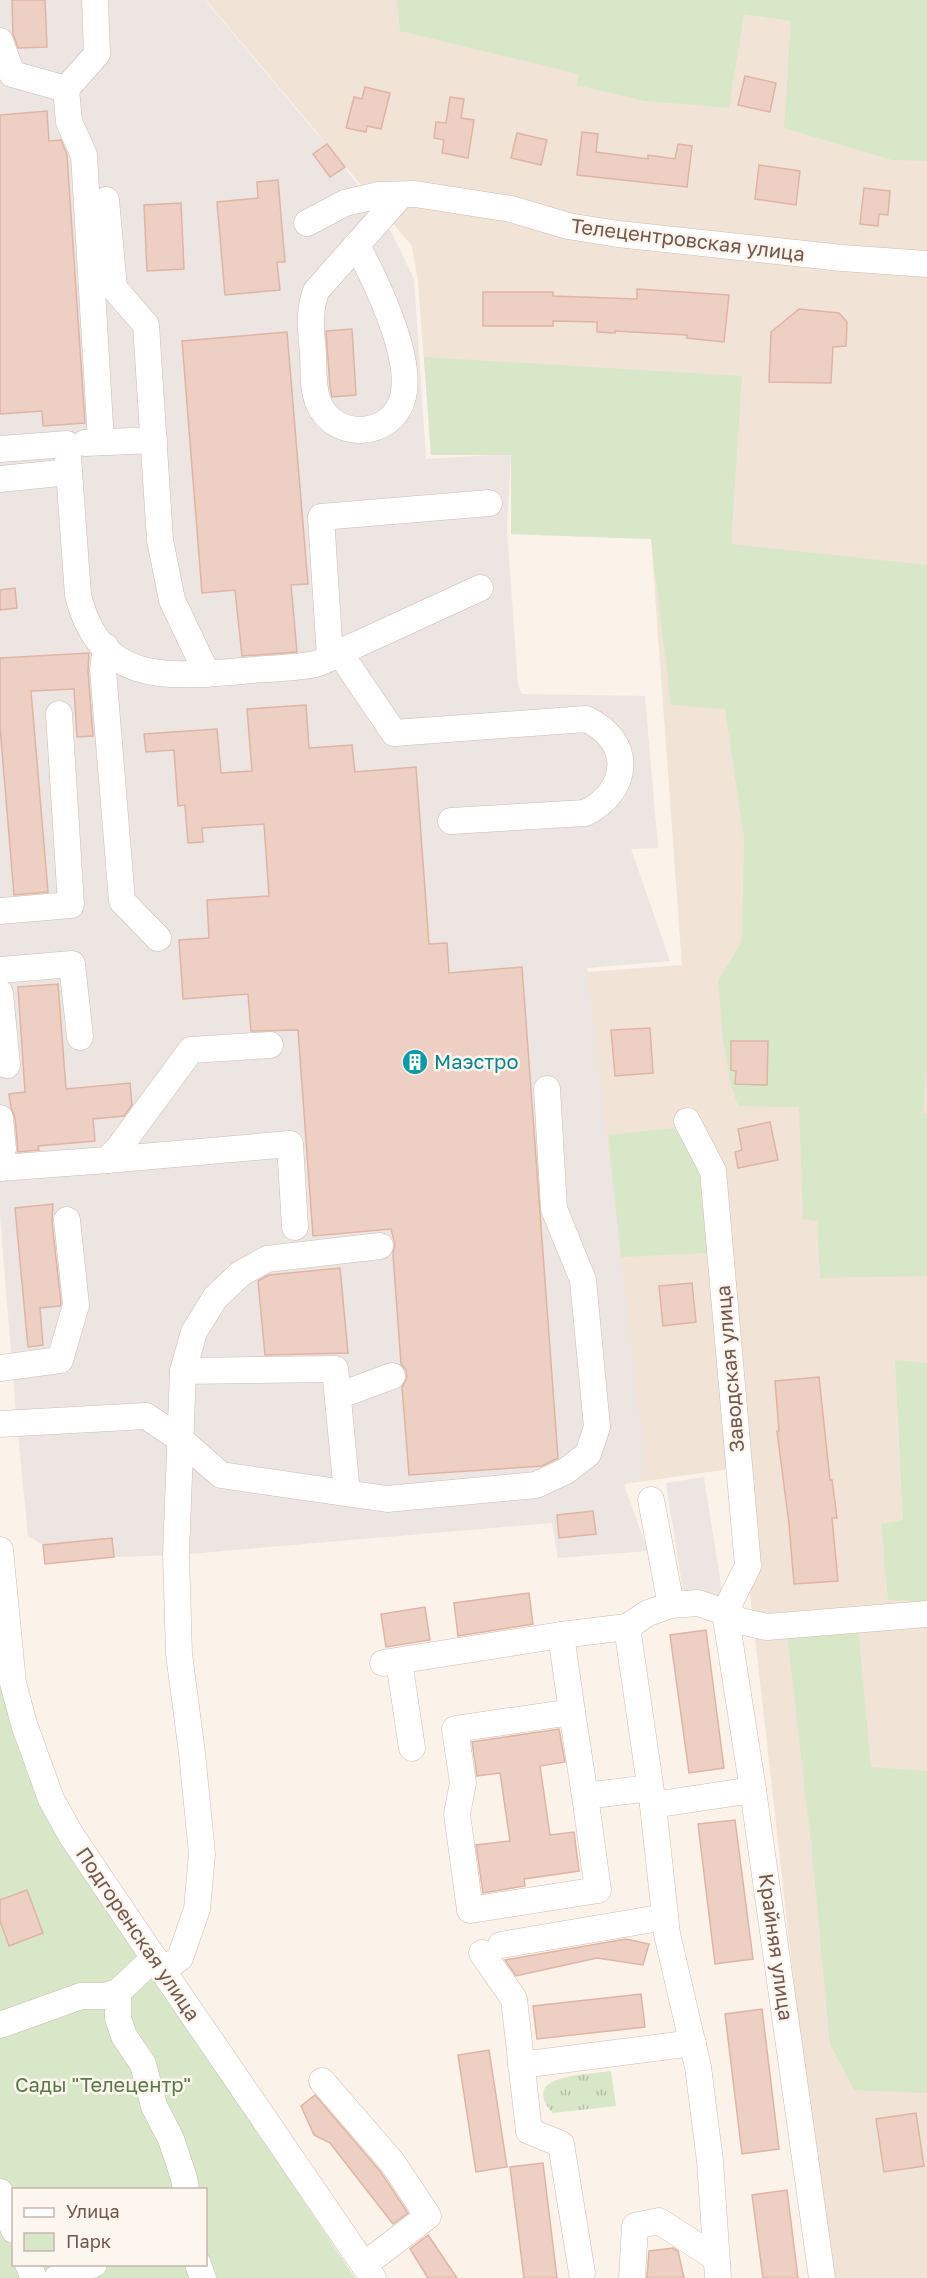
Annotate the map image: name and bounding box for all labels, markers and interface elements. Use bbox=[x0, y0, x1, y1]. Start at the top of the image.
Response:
street label: Телецентровская улица bbox=[570, 213, 806, 265]
building icon: Маэстро bbox=[400, 1047, 430, 1077]
place label: Маэстро bbox=[434, 1049, 518, 1073]
street label: Заводская улица bbox=[710, 1284, 748, 1454]
street label: Подгоренская улица bbox=[72, 1842, 206, 2025]
street label: Крайняя улица bbox=[755, 1872, 799, 2022]
park label: Сады "Телецентр" bbox=[15, 2072, 191, 2096]
legend bbox=[12, 2188, 207, 2266]
text: Улица bbox=[66, 2200, 120, 2222]
text: Парк bbox=[66, 2230, 111, 2252]

